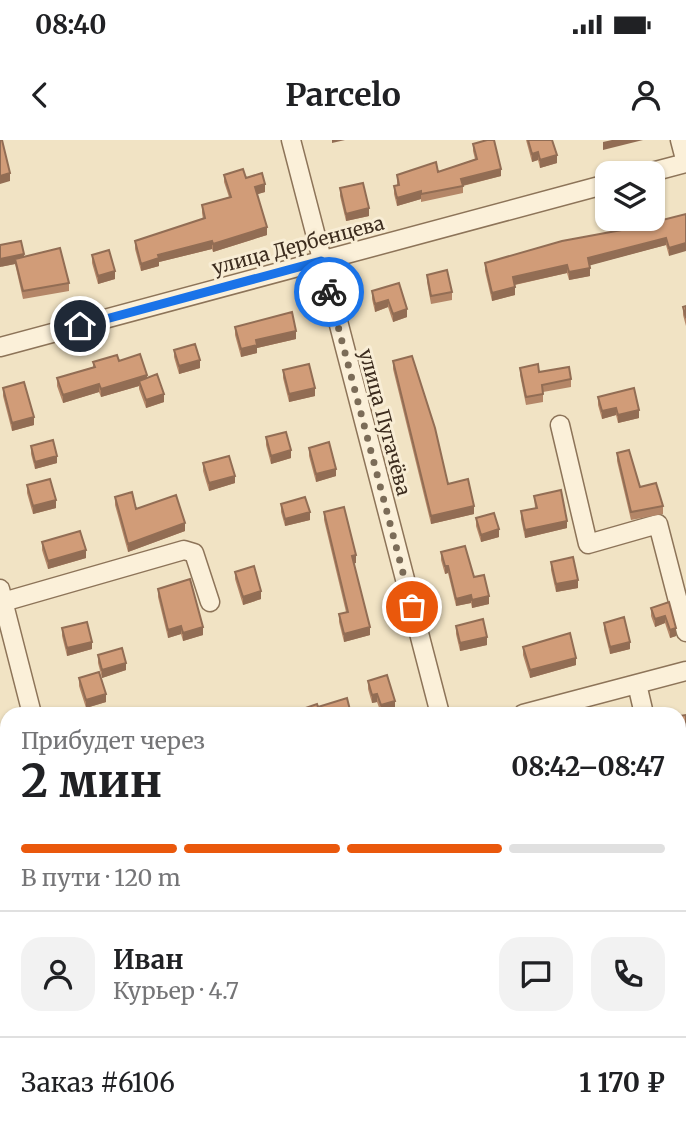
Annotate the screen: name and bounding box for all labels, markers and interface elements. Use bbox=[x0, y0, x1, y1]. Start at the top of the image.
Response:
text: 08:40 bbox=[35, 8, 107, 41]
text: Parcelo bbox=[285, 75, 401, 115]
icon: back bbox=[21, 76, 59, 114]
icon: person bbox=[627, 76, 665, 114]
map controls bbox=[595, 161, 665, 231]
button: layers bbox=[595, 161, 665, 231]
street label: улица Дербенцева bbox=[209, 211, 387, 279]
courier bbox=[294, 257, 364, 327]
icon: bike bbox=[310, 273, 348, 311]
pin bbox=[50, 296, 110, 356]
icon: home bbox=[61, 307, 99, 345]
street label: улица Пугачёва bbox=[354, 346, 416, 498]
pin bbox=[382, 577, 442, 637]
icon: bag bbox=[393, 588, 431, 626]
text: Прибудет через bbox=[21, 726, 205, 755]
text: 08:42–08:47 bbox=[511, 750, 665, 783]
text: 2 мин bbox=[21, 752, 162, 810]
text: В пути · 120 m bbox=[21, 863, 181, 892]
button: person bbox=[21, 937, 95, 1011]
button: chat bbox=[499, 937, 573, 1011]
button: phone bbox=[591, 937, 665, 1011]
text: Иван bbox=[113, 943, 183, 976]
text: Курьер · 4.7 bbox=[113, 976, 239, 1005]
text: Заказ #6106 bbox=[21, 1066, 175, 1099]
text: 1 170 ₽ bbox=[579, 1066, 665, 1099]

